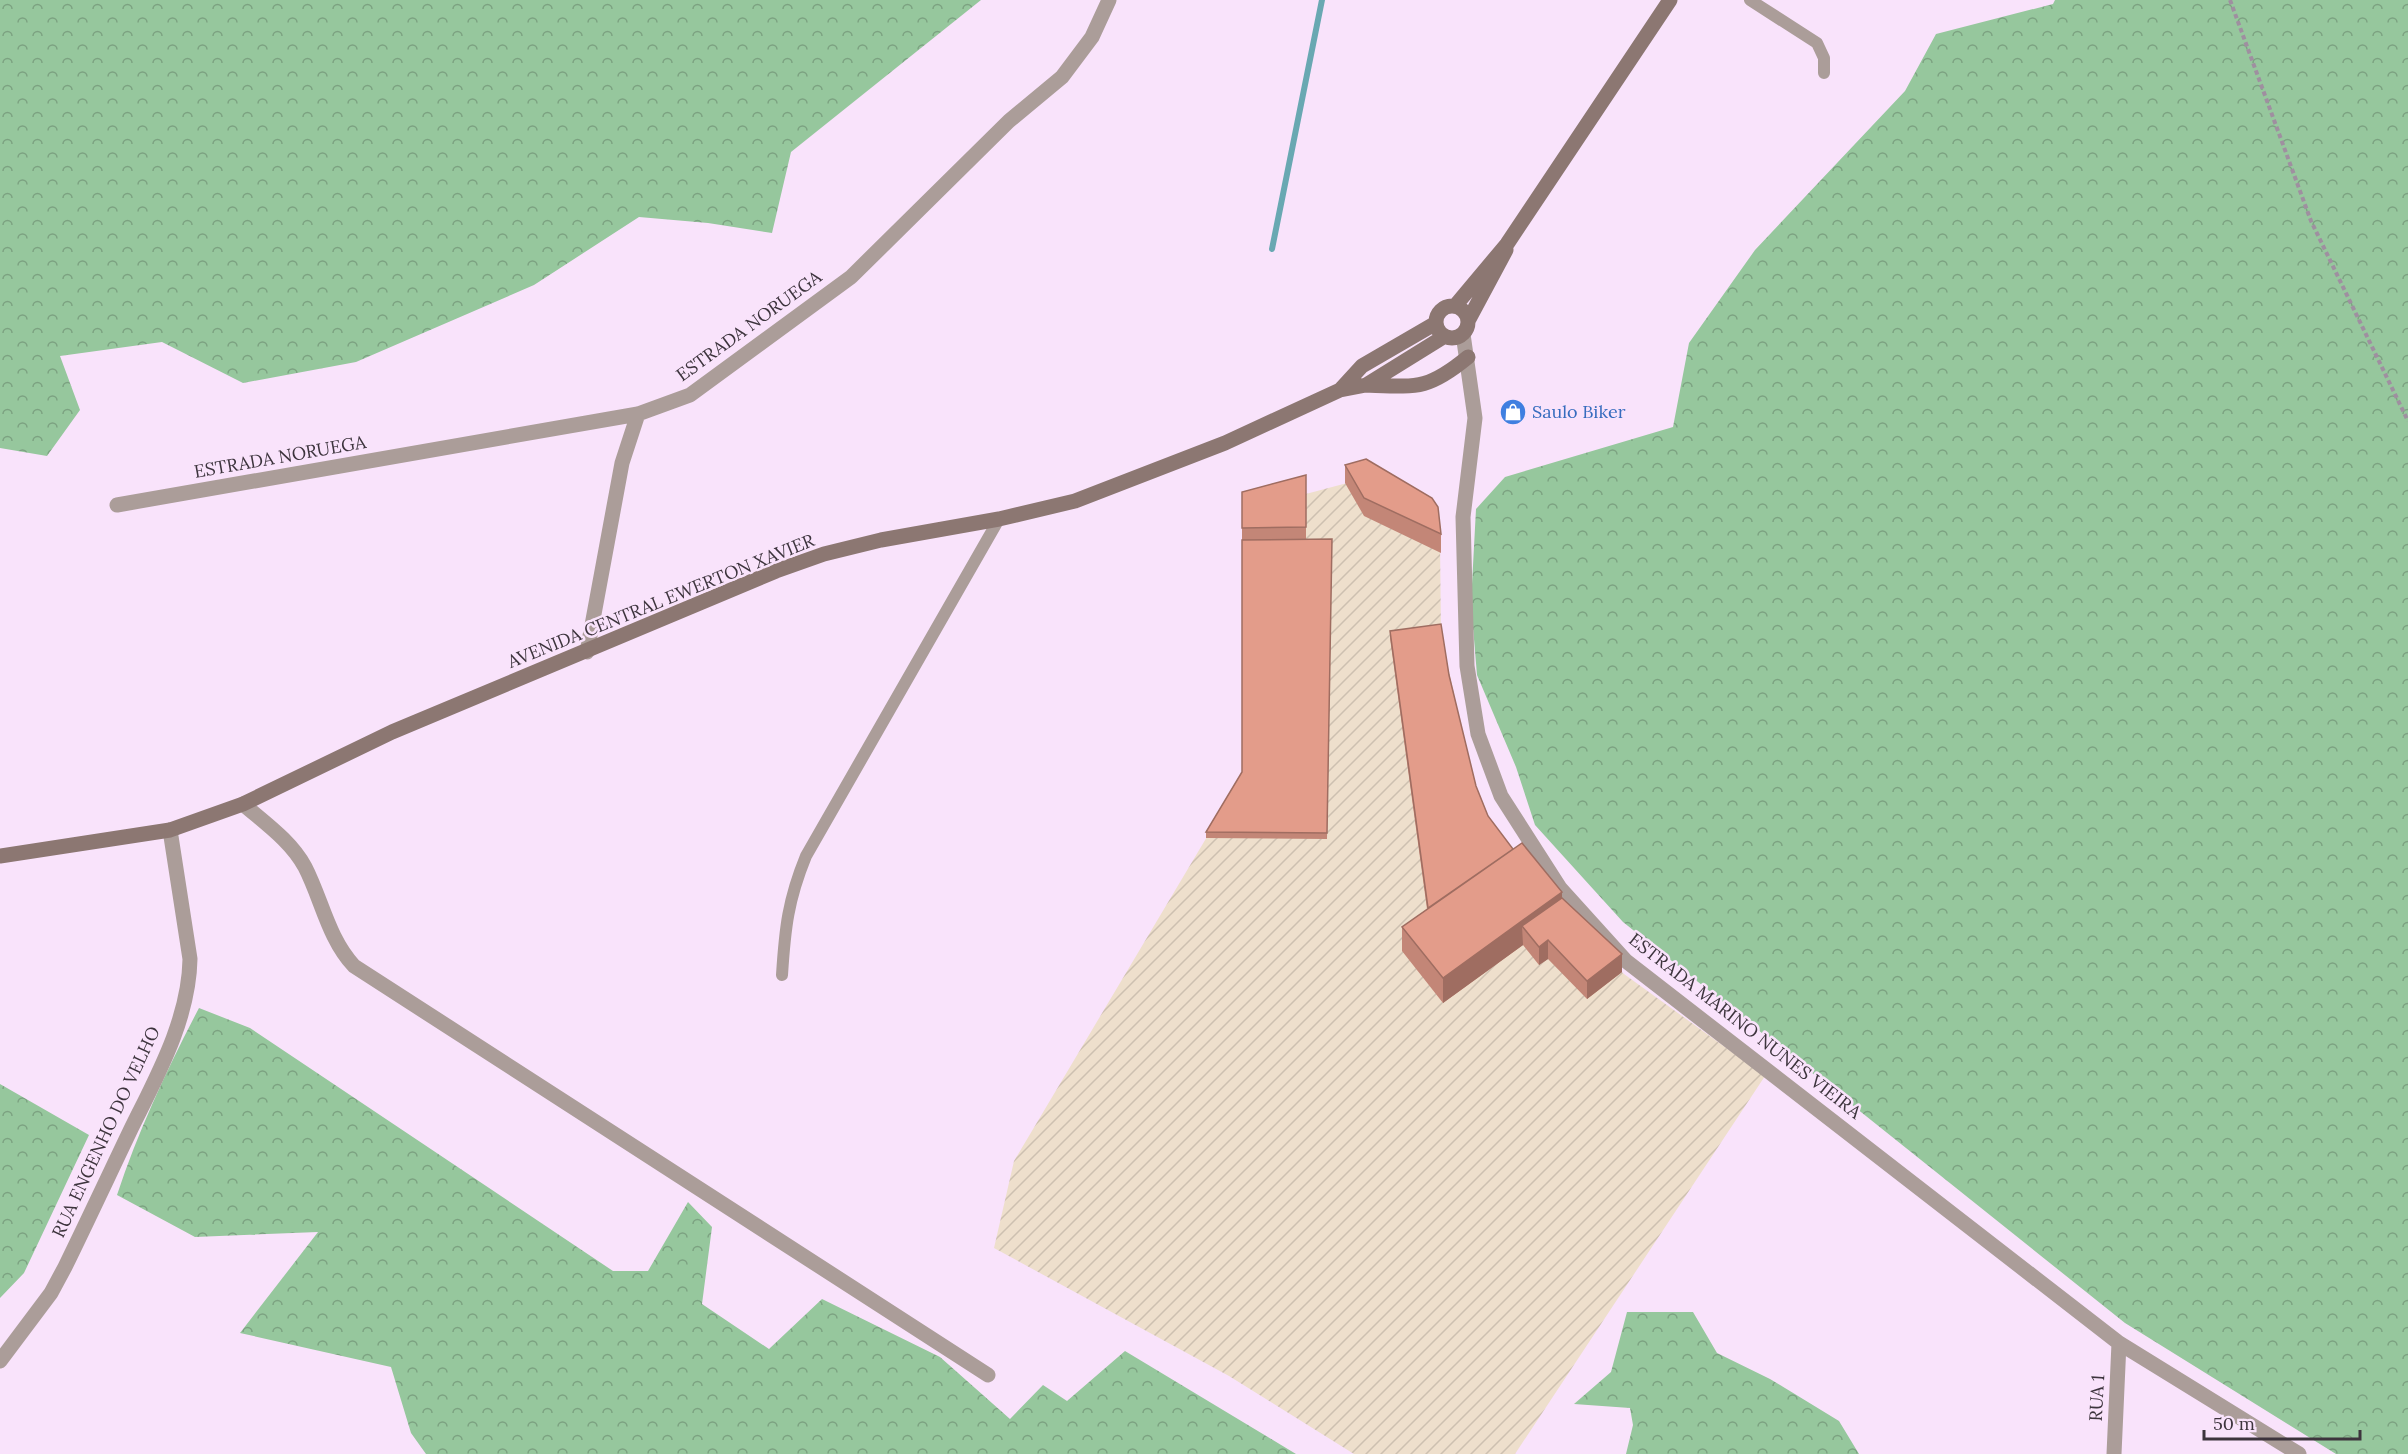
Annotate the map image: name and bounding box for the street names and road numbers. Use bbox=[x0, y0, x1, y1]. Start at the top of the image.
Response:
street label: ESTRADA NORUEGA bbox=[671, 265, 826, 386]
street label: ESTRADA NORUEGA bbox=[192, 430, 368, 483]
street label: AVENIDA CENTRAL EWERTON XAVIER bbox=[503, 528, 818, 673]
street label: ESTRADA MARINO NUNES VIEIRA bbox=[1624, 928, 1867, 1124]
street label: RUA ENGENHO DO VELHO bbox=[46, 1022, 165, 1241]
street label: RUA 1 bbox=[2084, 1374, 2109, 1422]

